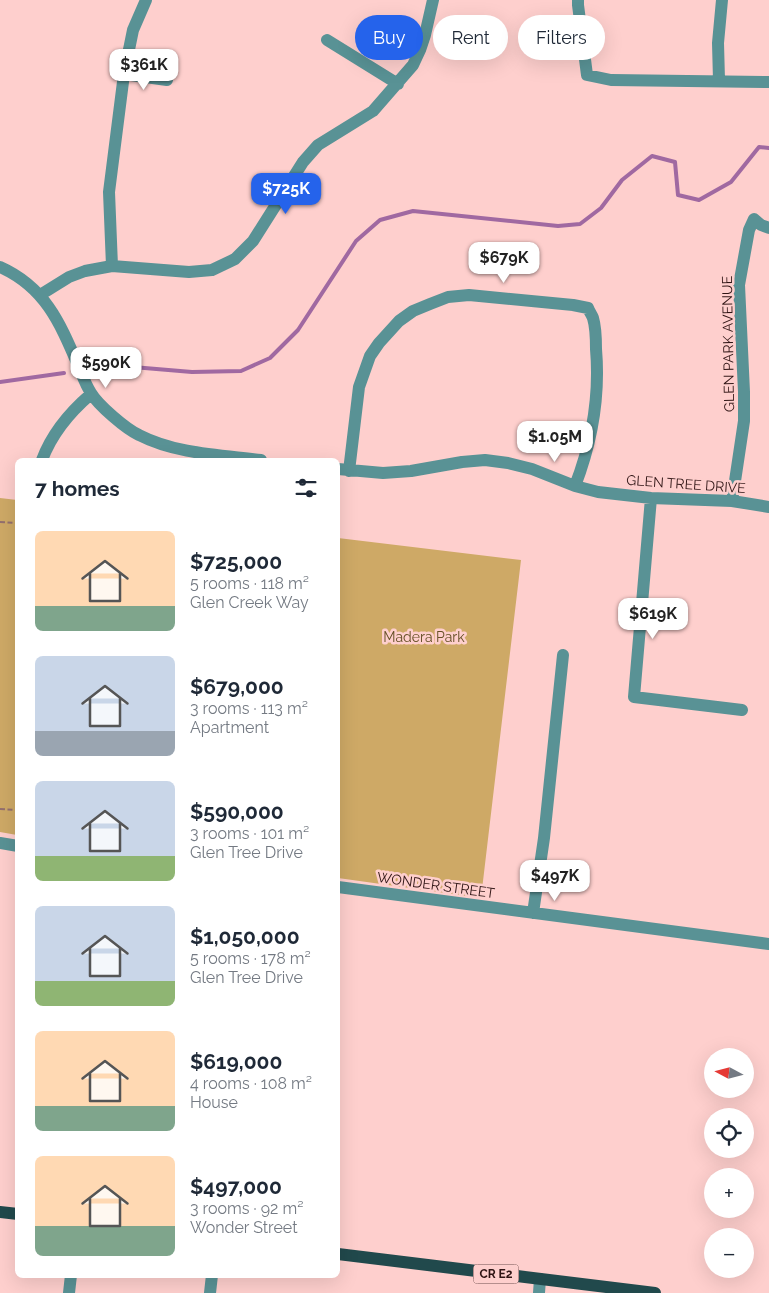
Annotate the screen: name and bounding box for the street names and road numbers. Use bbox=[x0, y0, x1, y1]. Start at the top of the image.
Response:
street label: GLEN PARK AVENUE bbox=[719, 276, 737, 412]
street label: GLEN TREE DRIVE bbox=[626, 472, 746, 496]
street label: WONDER STREET bbox=[376, 869, 496, 901]
road number: CR E2 bbox=[474, 1264, 518, 1284]

